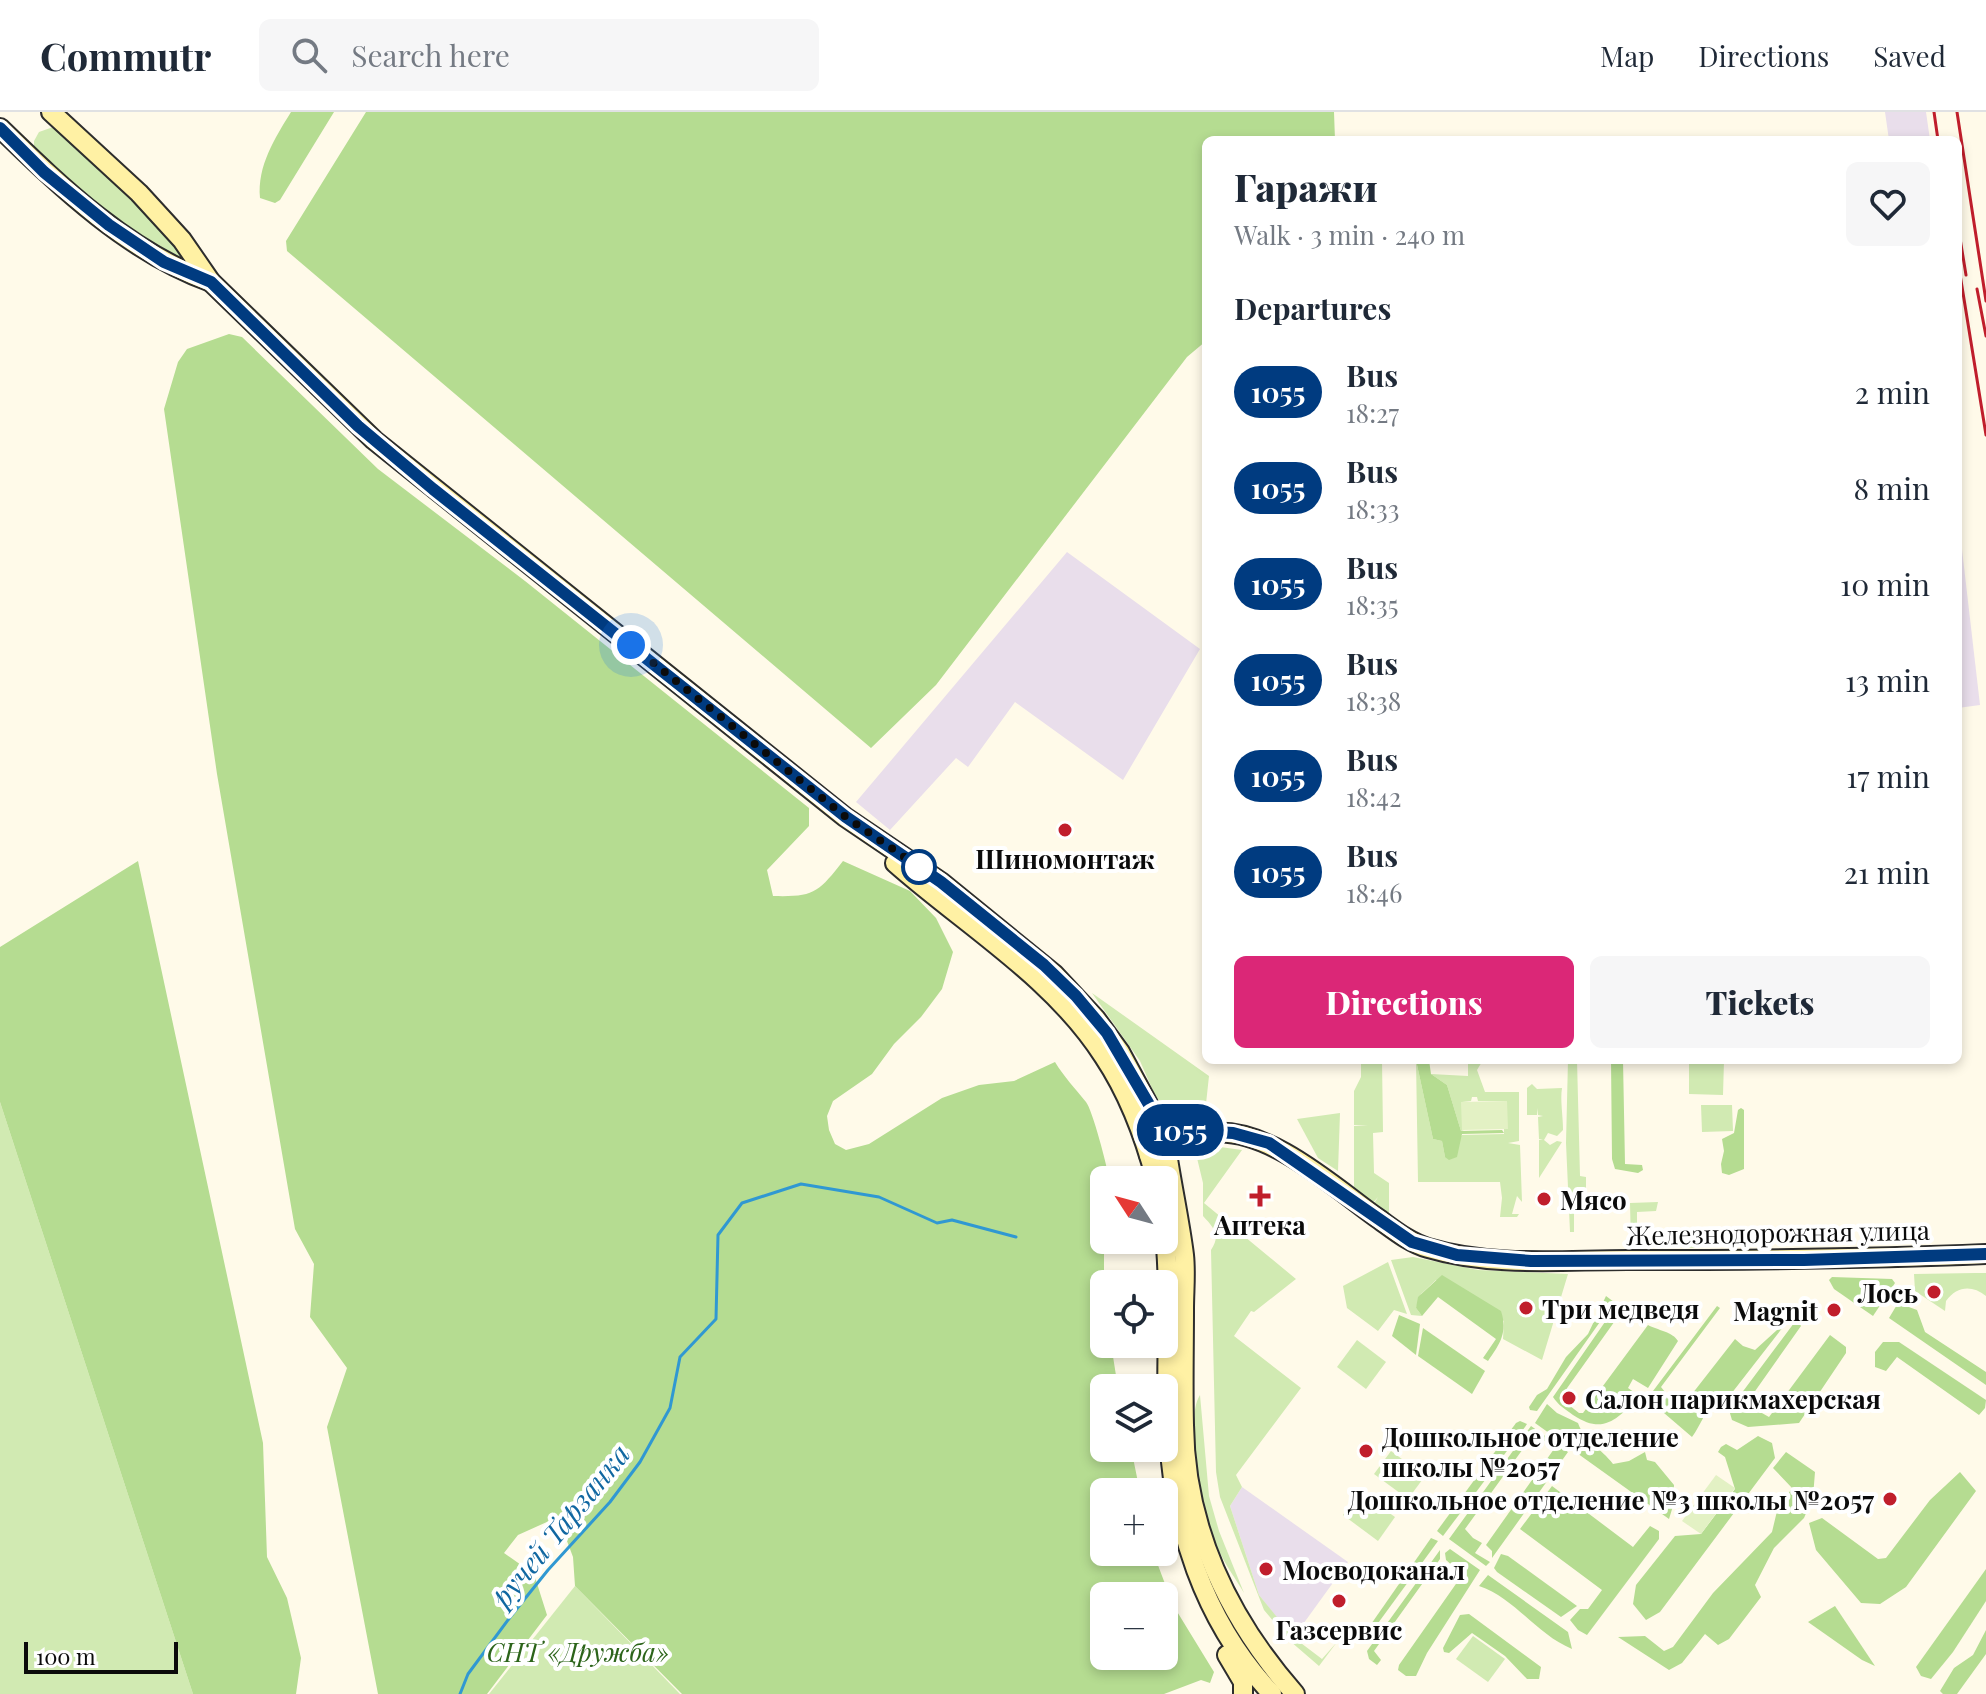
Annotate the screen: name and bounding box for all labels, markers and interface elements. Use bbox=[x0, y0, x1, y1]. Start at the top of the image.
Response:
search box bbox=[259, 19, 819, 91]
text: Commutr bbox=[40, 30, 211, 81]
icon: search bbox=[287, 33, 331, 77]
text: Search here bbox=[351, 35, 510, 75]
text: Map bbox=[1600, 37, 1654, 74]
text: Directions bbox=[1698, 37, 1829, 74]
text: Saved bbox=[1873, 37, 1946, 74]
text: Гаражи bbox=[1234, 161, 1378, 212]
button: heart bbox=[1846, 162, 1930, 246]
text: Walk · 3 min · 240 m bbox=[1234, 217, 1465, 252]
text: Departures bbox=[1234, 288, 1391, 328]
text: Bus bbox=[1346, 355, 1398, 395]
text: 2 min bbox=[1855, 372, 1930, 412]
text: 1055 bbox=[1251, 373, 1305, 410]
text: 18:27 bbox=[1346, 395, 1399, 430]
text: Bus bbox=[1346, 451, 1398, 491]
text: 8 min bbox=[1854, 468, 1930, 508]
text: 1055 bbox=[1251, 469, 1305, 506]
text: 18:33 bbox=[1346, 491, 1400, 526]
text: Bus bbox=[1346, 547, 1398, 587]
text: 10 min bbox=[1840, 564, 1930, 604]
text: 1055 bbox=[1251, 565, 1305, 602]
text: 18:35 bbox=[1346, 587, 1399, 622]
your location bbox=[611, 625, 651, 665]
text: Bus bbox=[1346, 643, 1398, 683]
text: 13 min bbox=[1845, 660, 1930, 700]
text: 1055 bbox=[1251, 661, 1305, 698]
text: 18:38 bbox=[1346, 683, 1401, 718]
text: Bus bbox=[1346, 739, 1398, 779]
text: 17 min bbox=[1846, 756, 1930, 796]
text: 1055 bbox=[1251, 757, 1305, 794]
text: 18:42 bbox=[1346, 779, 1401, 814]
marker: Шиномонтаж bbox=[1056, 821, 1074, 839]
text: Bus bbox=[1346, 835, 1398, 875]
place label: Шиномонтаж bbox=[975, 841, 1155, 876]
unlabelled marker bbox=[902, 850, 936, 884]
text: 21 min bbox=[1844, 852, 1930, 892]
text: 1055 bbox=[1251, 853, 1305, 890]
text: 18:46 bbox=[1346, 875, 1402, 910]
button: Directions bbox=[1234, 956, 1574, 1048]
button: Tickets bbox=[1590, 956, 1930, 1048]
line badge: 1055 bbox=[1124, 1104, 1236, 1156]
text: 1055 bbox=[1153, 1111, 1207, 1148]
north arrow bbox=[1090, 1166, 1178, 1254]
map controls bbox=[1090, 1166, 1178, 1670]
place label: Мясо bbox=[1560, 1182, 1627, 1217]
marker: Аптека bbox=[1251, 1187, 1269, 1205]
marker: Мясо bbox=[1535, 1190, 1553, 1208]
place label: Аптека bbox=[1213, 1207, 1306, 1242]
street label: Железнодорожная улица bbox=[1626, 1212, 1930, 1252]
button: locate bbox=[1090, 1270, 1178, 1358]
place label: Лось bbox=[1857, 1275, 1918, 1310]
marker: Лось bbox=[1925, 1283, 1943, 1301]
place label: Три медведя bbox=[1542, 1291, 1699, 1326]
place label: Magnit bbox=[1733, 1293, 1819, 1328]
marker: Три медведя bbox=[1517, 1299, 1535, 1317]
marker: Magnit bbox=[1825, 1301, 1843, 1319]
button: layers bbox=[1090, 1374, 1178, 1462]
place label: Салон парикмахерская bbox=[1585, 1381, 1881, 1416]
marker: Салон парикмахерская bbox=[1560, 1389, 1578, 1407]
place label: Дошкольное отделение школы №2057 bbox=[1382, 1419, 1679, 1484]
water label: ручей Тарзанка bbox=[482, 1436, 637, 1616]
marker: Дошкольное отделение школы №2057 bbox=[1357, 1442, 1375, 1460]
button: + bbox=[1090, 1478, 1178, 1566]
place label: Дошкольное отделение №3 школы №2057 bbox=[1348, 1482, 1874, 1517]
marker: Дошкольное отделение №3 школы №2057 bbox=[1881, 1490, 1899, 1508]
place label: Мосводоканал bbox=[1282, 1552, 1465, 1587]
marker: Мосводоканал bbox=[1257, 1560, 1275, 1578]
button: − bbox=[1090, 1582, 1178, 1670]
marker: Газсервис bbox=[1330, 1592, 1348, 1610]
place label: Газсервис bbox=[1276, 1612, 1403, 1647]
park label: СНТ «Дружба» bbox=[487, 1634, 669, 1669]
scale bar bbox=[24, 1638, 178, 1674]
text: 100 m bbox=[36, 1641, 96, 1671]

